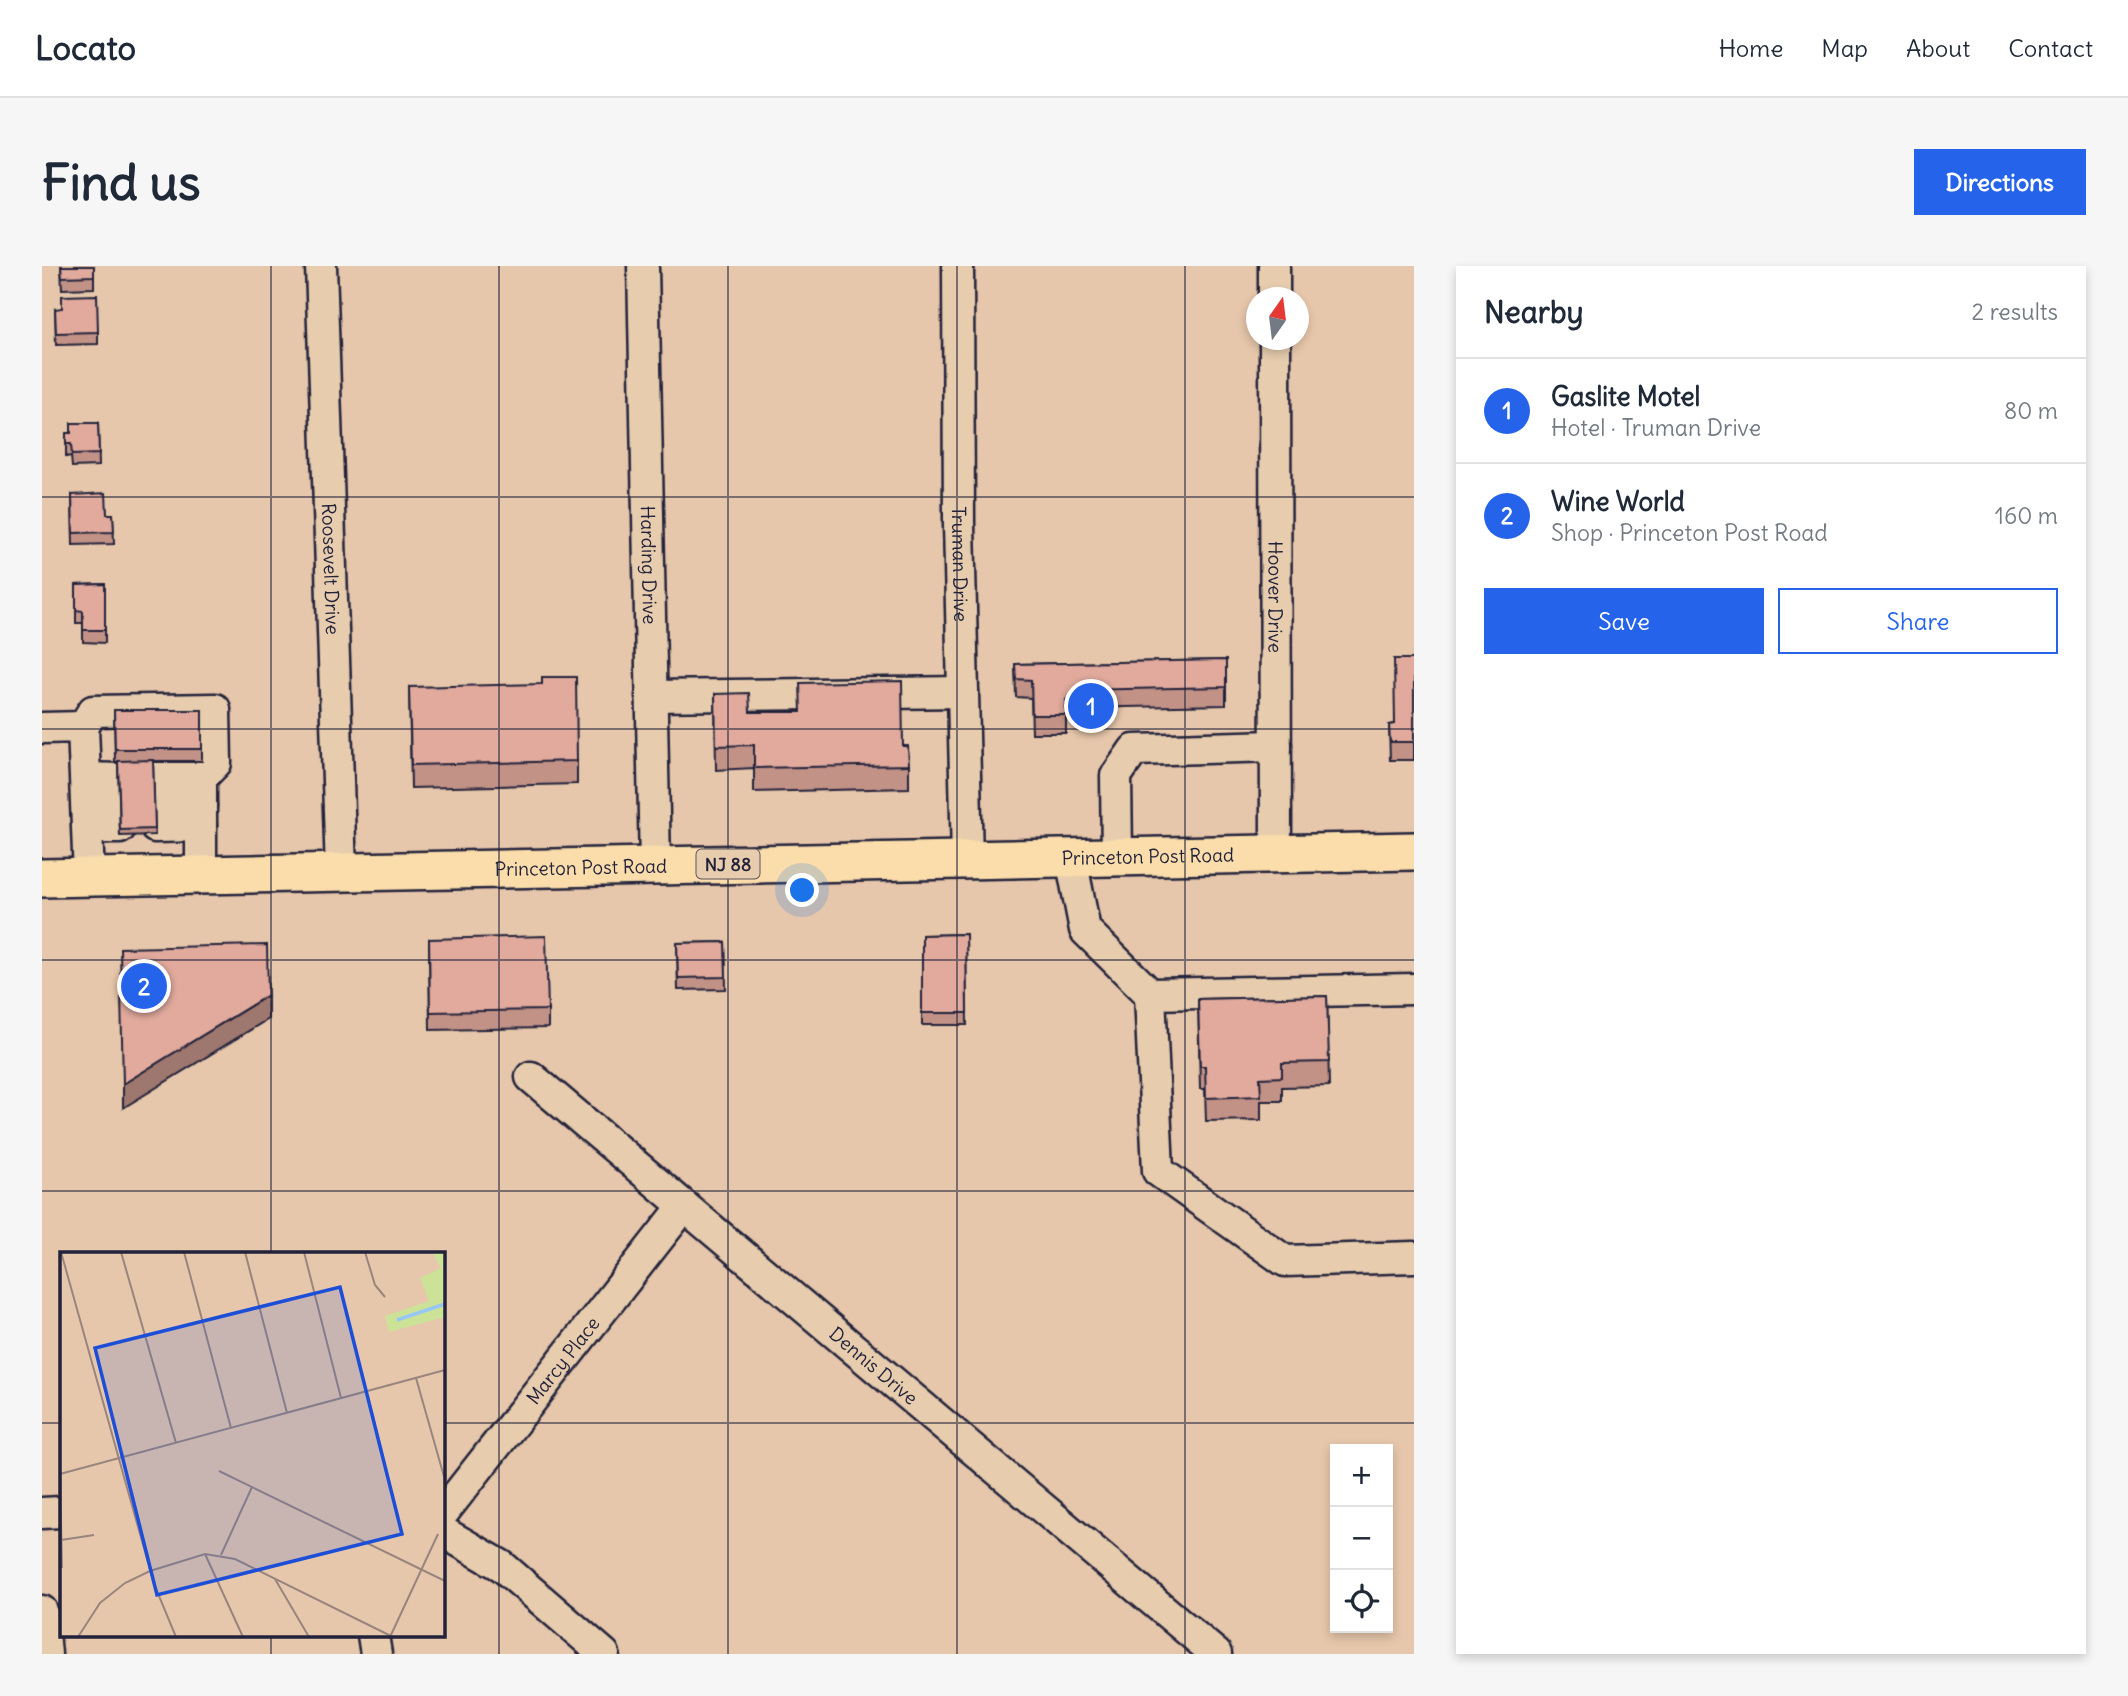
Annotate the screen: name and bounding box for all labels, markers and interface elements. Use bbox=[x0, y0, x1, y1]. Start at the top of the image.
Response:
text: Locato bbox=[35, 27, 136, 69]
text: Home bbox=[1719, 33, 1783, 63]
text: Map bbox=[1821, 33, 1868, 63]
text: About bbox=[1906, 33, 1970, 63]
text: Contact bbox=[2008, 33, 2093, 63]
button: Directions bbox=[1914, 149, 2086, 215]
text: Find us bbox=[42, 152, 200, 213]
north arrow bbox=[1246, 287, 1309, 350]
text: Nearby bbox=[1484, 293, 1584, 331]
text: 2 results bbox=[1972, 297, 2058, 326]
text: Gaslite Motel bbox=[1551, 380, 1700, 413]
text: 1 bbox=[1502, 396, 1512, 425]
text: 80 m bbox=[2004, 396, 2058, 425]
text: Hotel · Truman Drive bbox=[1551, 413, 1761, 442]
text: Wine World bbox=[1551, 485, 1685, 518]
text: 2 bbox=[1501, 501, 1513, 530]
text: 160 m bbox=[1995, 501, 2058, 530]
street label: Roosevelt Drive bbox=[317, 503, 345, 635]
street label: Harding Drive bbox=[636, 505, 662, 624]
street label: Truman Drive bbox=[947, 506, 973, 622]
text: Shop · Princeton Post Road bbox=[1551, 518, 1828, 547]
street label: Hoover Drive bbox=[1263, 541, 1288, 653]
button: Save bbox=[1484, 588, 1764, 654]
button: Share bbox=[1778, 588, 2058, 654]
pin: 1 bbox=[1068, 680, 1114, 732]
street label: Princeton Post Road bbox=[1061, 843, 1234, 870]
road number: NJ 88 bbox=[696, 850, 760, 878]
street label: Princeton Post Road bbox=[494, 854, 667, 881]
your location bbox=[785, 873, 819, 907]
pin: 2 bbox=[121, 960, 167, 1012]
inset map bbox=[60, 1252, 444, 1636]
street label: Marcy Place bbox=[521, 1312, 605, 1409]
street label: Dennis Drive bbox=[825, 1322, 923, 1410]
map controls bbox=[1330, 1444, 1393, 1633]
button: + bbox=[1330, 1444, 1393, 1507]
button: − bbox=[1330, 1507, 1393, 1570]
button: locate bbox=[1330, 1570, 1393, 1633]

